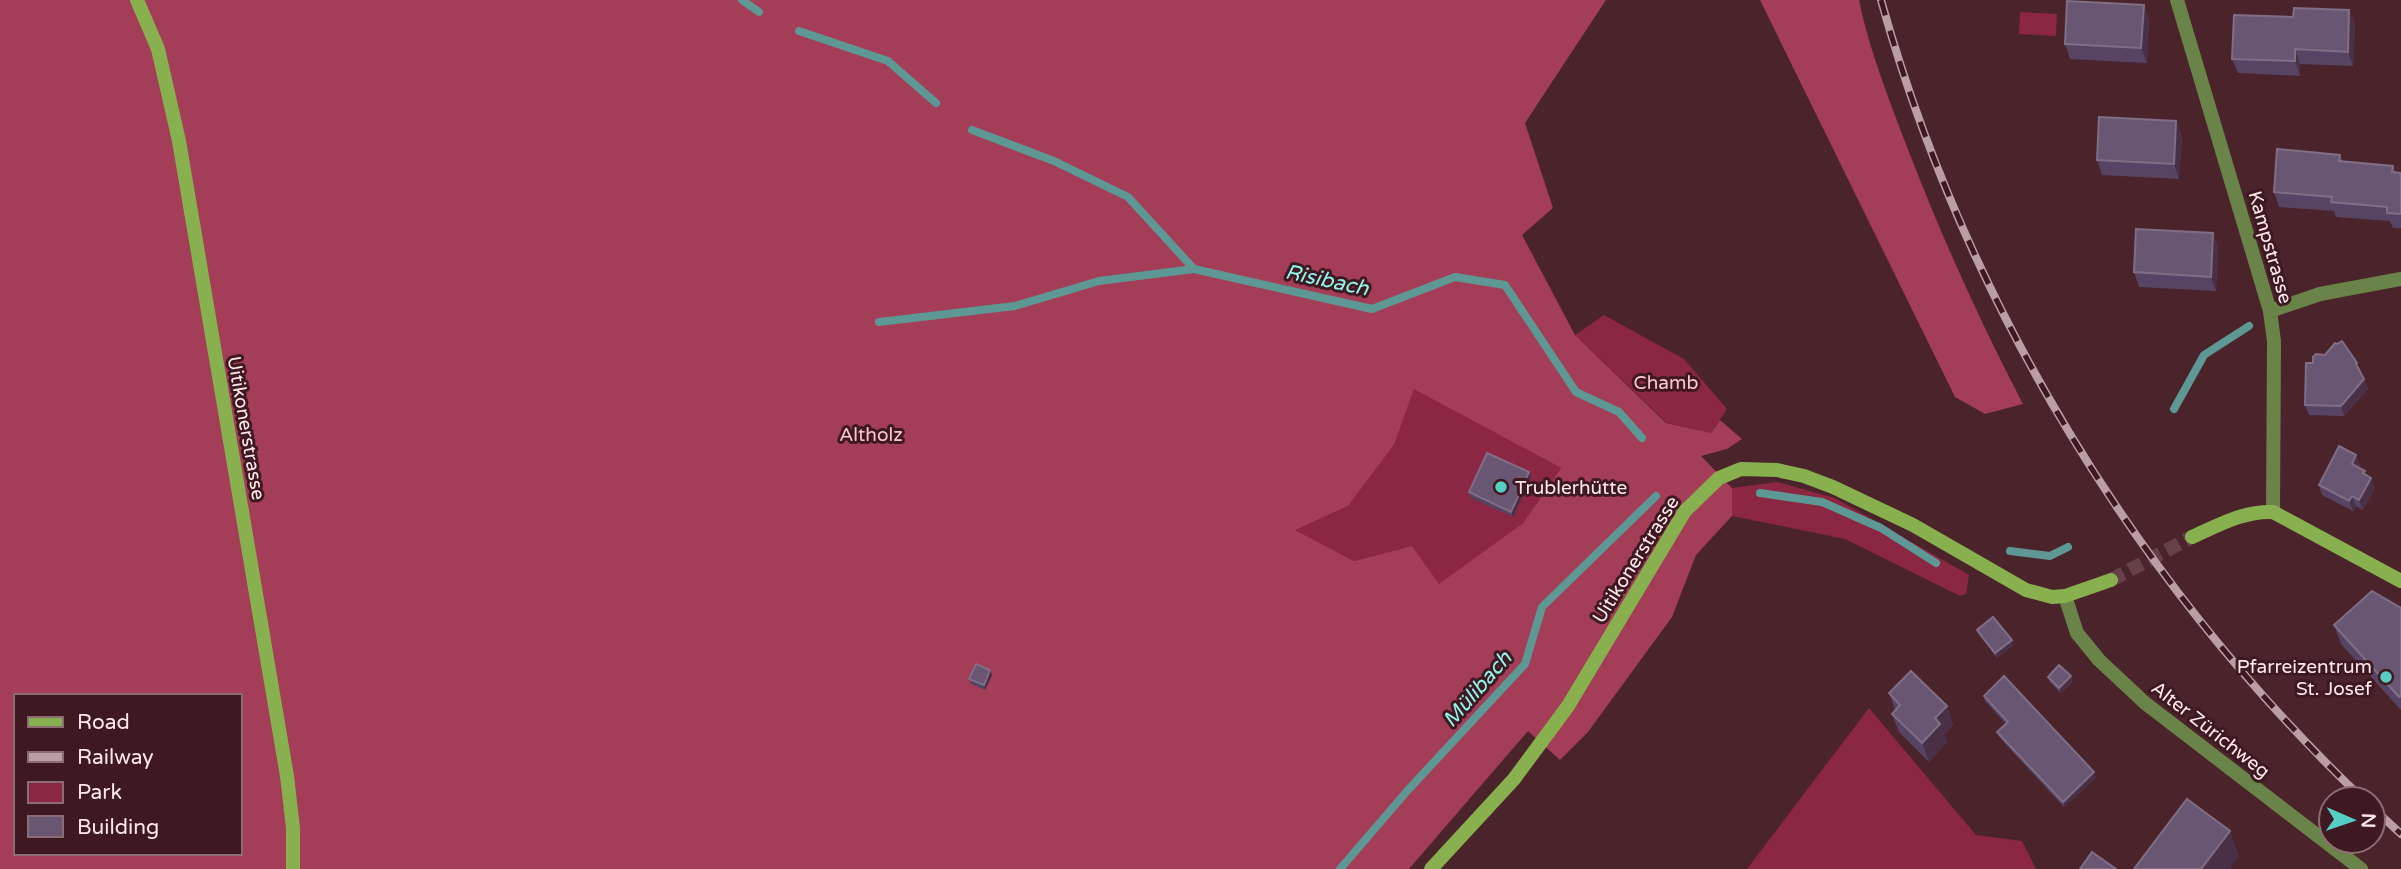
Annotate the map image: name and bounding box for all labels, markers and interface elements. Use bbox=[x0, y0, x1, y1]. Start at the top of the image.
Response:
street label: Kampstrasse bbox=[2243, 188, 2297, 306]
water label: Risibach bbox=[1283, 259, 1372, 302]
street label: Uitikonerstrasse bbox=[223, 355, 269, 502]
park label: Chamb bbox=[1634, 372, 1698, 394]
park label: Altholz bbox=[839, 424, 903, 446]
place label: Trublerhütte bbox=[1515, 477, 1627, 499]
marker: Trublerhütte bbox=[1493, 479, 1509, 495]
street label: Uitikonerstrasse bbox=[1588, 492, 1684, 627]
water label: Mülibach bbox=[1438, 645, 1518, 732]
place label: Pfarreizentrum St. Josef bbox=[2237, 656, 2373, 700]
marker: Pfarreizentrum St. Josef bbox=[2378, 669, 2394, 685]
street label: Alter Zürichweg bbox=[2147, 677, 2274, 783]
legend bbox=[14, 694, 242, 855]
text: Road bbox=[77, 710, 130, 735]
text: Railway bbox=[77, 745, 154, 770]
text: Park bbox=[77, 780, 122, 805]
north arrow bbox=[2317, 785, 2387, 855]
text: N bbox=[2357, 813, 2379, 829]
text: Building bbox=[77, 815, 159, 840]

